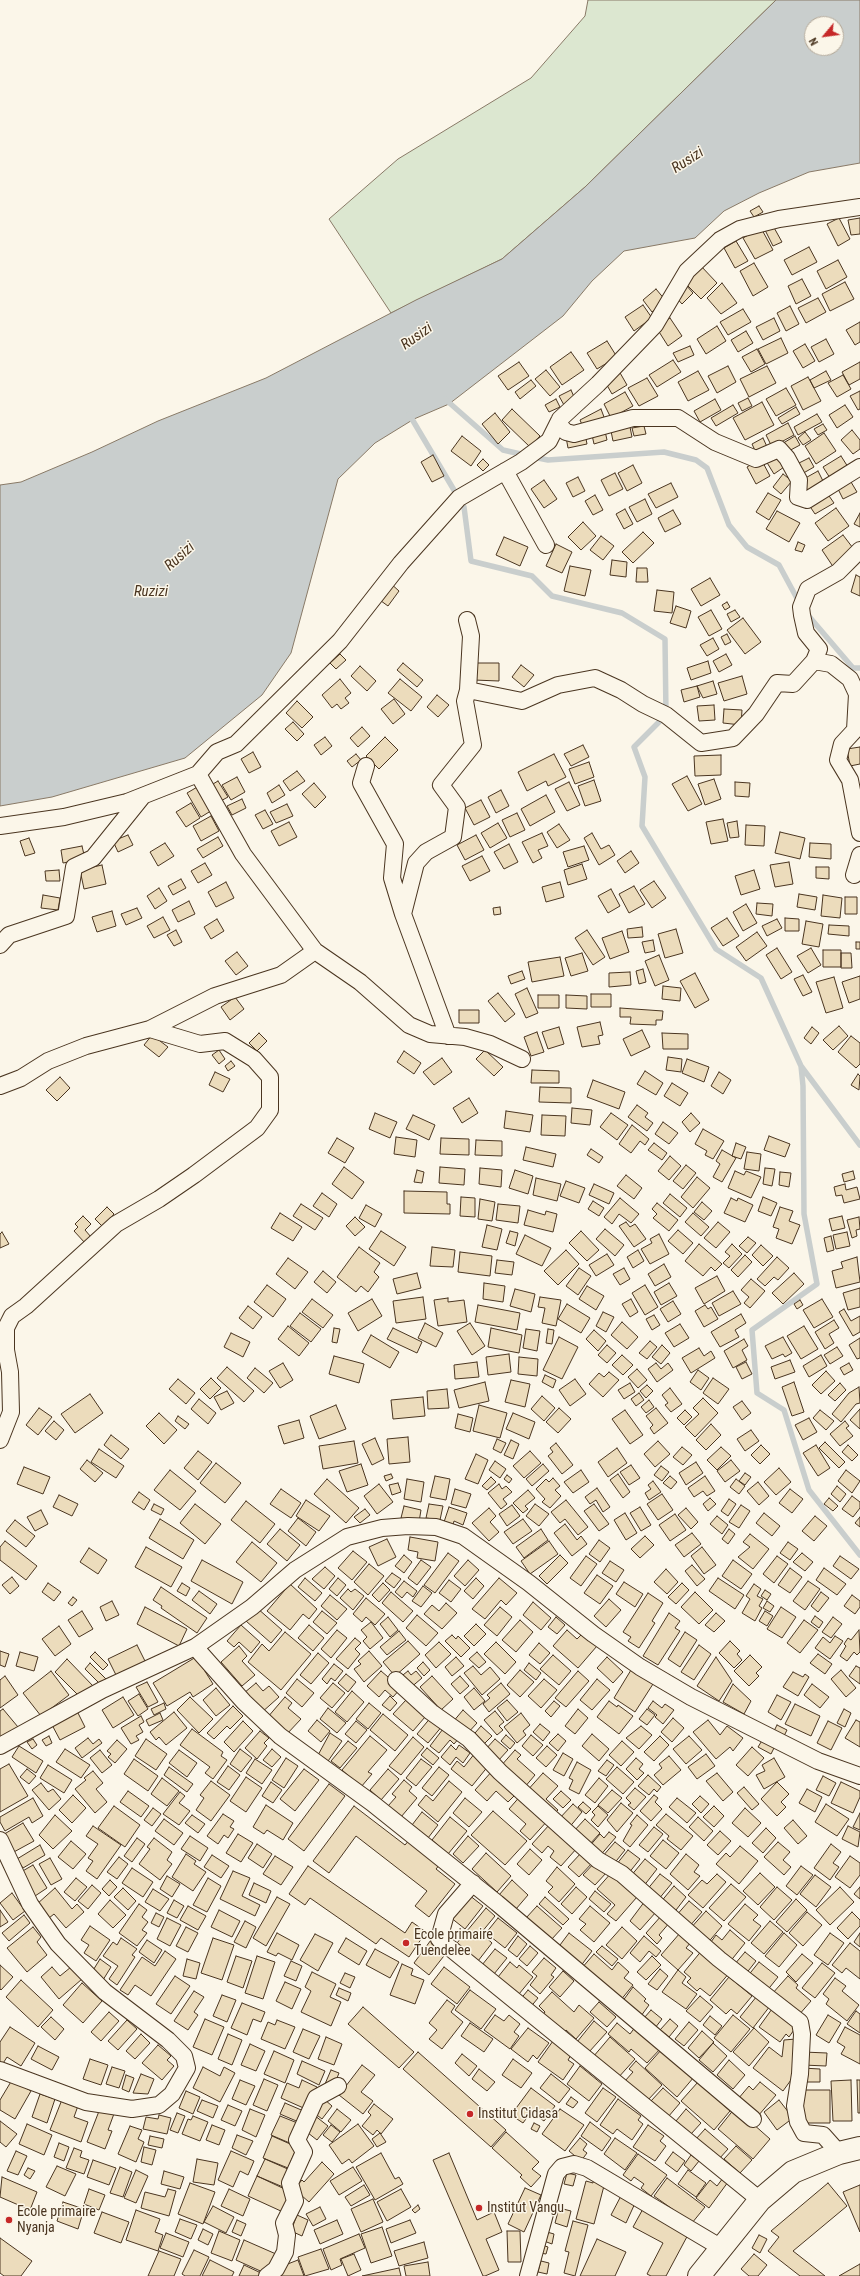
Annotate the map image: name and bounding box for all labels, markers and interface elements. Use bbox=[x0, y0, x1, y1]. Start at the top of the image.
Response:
north arrow bbox=[804, 16, 844, 56]
text: N bbox=[807, 35, 821, 48]
water label: Rusizi bbox=[669, 144, 707, 178]
water label: Rusizi bbox=[398, 320, 436, 354]
water label: Rusizi bbox=[161, 539, 199, 575]
water label: Ruzizi bbox=[134, 583, 168, 601]
place label: Ecole primaire Tuendelee bbox=[414, 1927, 493, 1960]
marker: Ecole primaire Tuendelee bbox=[401, 1938, 411, 1948]
place label: Institut Cidasa bbox=[478, 2106, 558, 2122]
marker: Institut Cidasa bbox=[465, 2109, 475, 2119]
place label: Institut Vangu bbox=[487, 2200, 564, 2216]
marker: Institut Vangu bbox=[474, 2203, 484, 2213]
place label: Ecole primaire Nyanja bbox=[17, 2204, 96, 2236]
marker: Ecole primaire Nyanja bbox=[4, 2215, 14, 2225]

